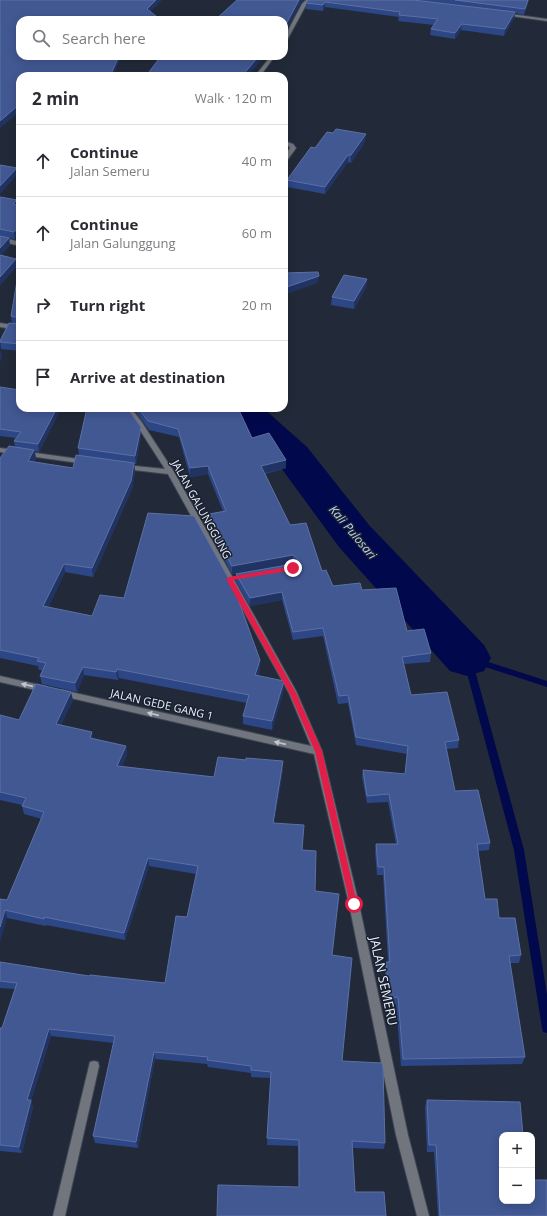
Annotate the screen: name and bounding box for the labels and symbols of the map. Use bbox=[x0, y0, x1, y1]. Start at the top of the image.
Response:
street label: JALAN GALUNGGUNG bbox=[168, 456, 235, 561]
water label: Kali Pulosari bbox=[325, 501, 381, 563]
route end bbox=[284, 559, 302, 577]
one-way arrow bbox=[21, 682, 33, 688]
street label: JALAN GEDE GANG 1 bbox=[108, 685, 215, 723]
one-way arrow bbox=[147, 710, 160, 716]
one-way arrow bbox=[274, 739, 286, 745]
route start bbox=[345, 895, 363, 913]
street label: JALAN SEMERU bbox=[365, 933, 402, 1027]

